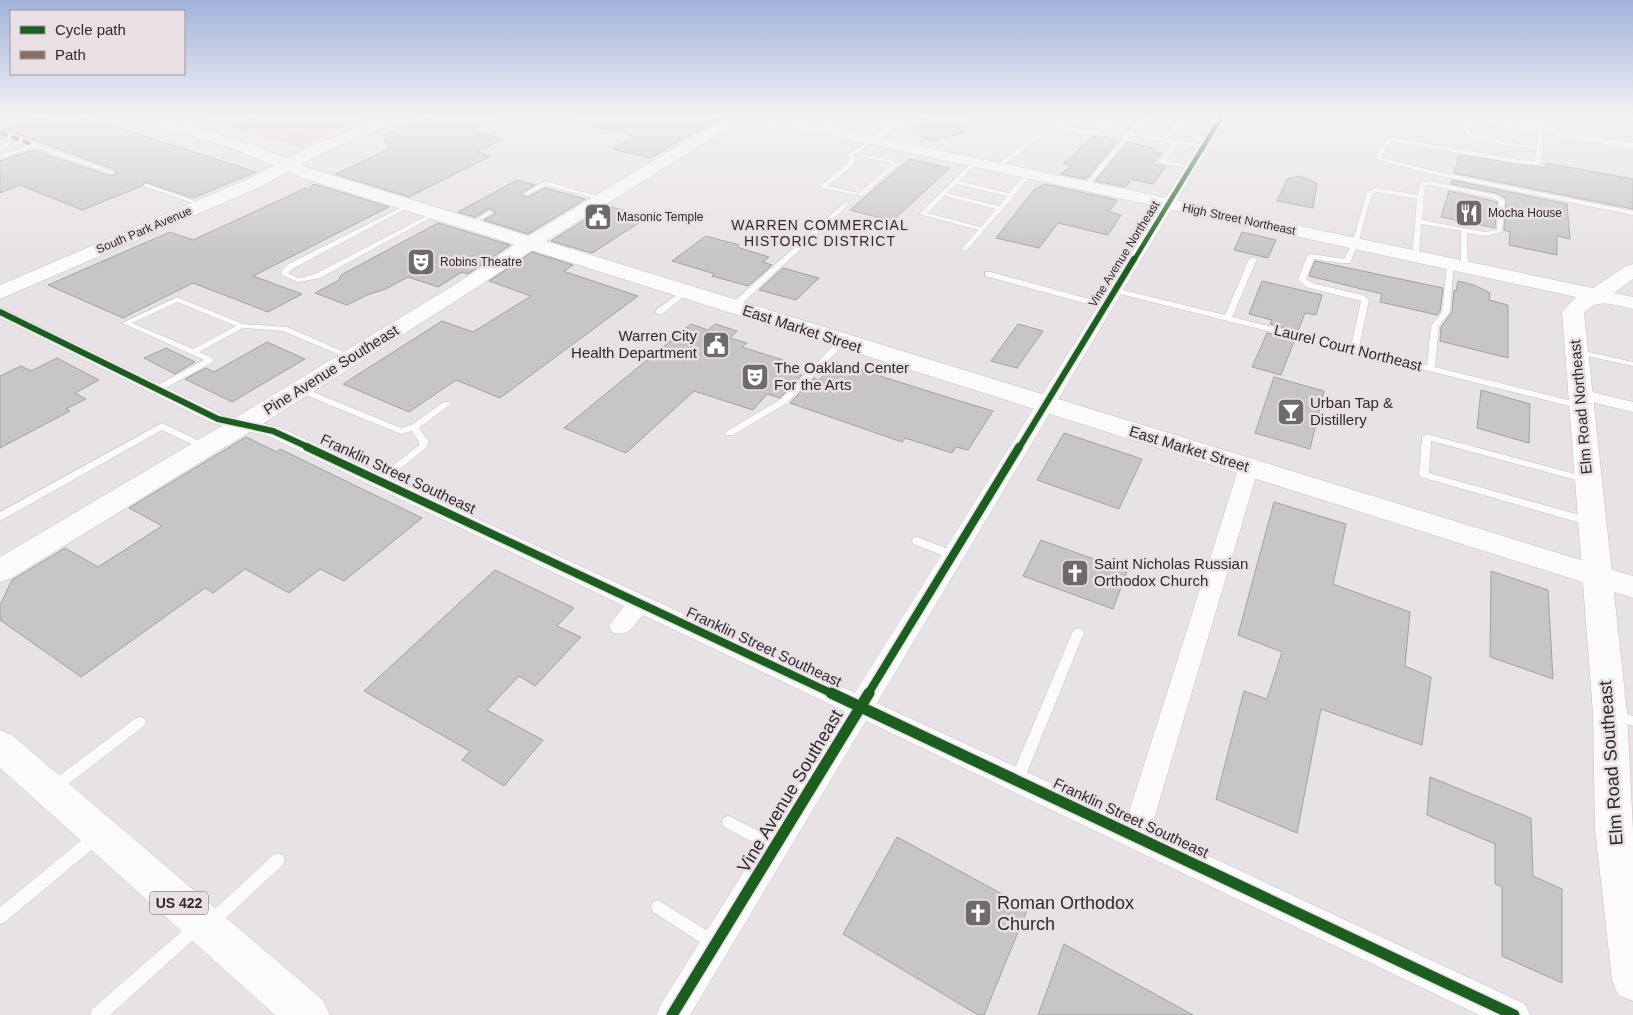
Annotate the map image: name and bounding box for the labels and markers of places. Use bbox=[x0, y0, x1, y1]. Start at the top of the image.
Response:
restaurant icon: Mocha House bbox=[1454, 198, 1484, 228]
public building icon: Masonic Temple bbox=[583, 202, 613, 232]
place label: Mocha House bbox=[1488, 206, 1562, 220]
place label: Masonic Temple bbox=[617, 210, 704, 224]
theatre icon: Robins Theatre bbox=[406, 247, 436, 277]
place label: Robins Theatre bbox=[440, 255, 522, 269]
place label: Warren City Health Department bbox=[571, 327, 698, 361]
public building icon: Warren City Health Department bbox=[701, 330, 731, 360]
place label: The Oakland Center For the Arts bbox=[774, 359, 909, 393]
theatre icon: The Oakland Center For the Arts bbox=[740, 362, 770, 392]
place label: Urban Tap & Distillery bbox=[1310, 394, 1393, 428]
bar icon: Urban Tap & Distillery bbox=[1276, 397, 1306, 427]
place label: Saint Nicholas Russian Orthodox Church bbox=[1094, 555, 1248, 589]
church icon: Saint Nicholas Russian Orthodox Church bbox=[1060, 558, 1090, 588]
place label: Roman Orthodox Church bbox=[997, 893, 1134, 934]
church icon: Roman Orthodox Church bbox=[963, 898, 993, 928]

